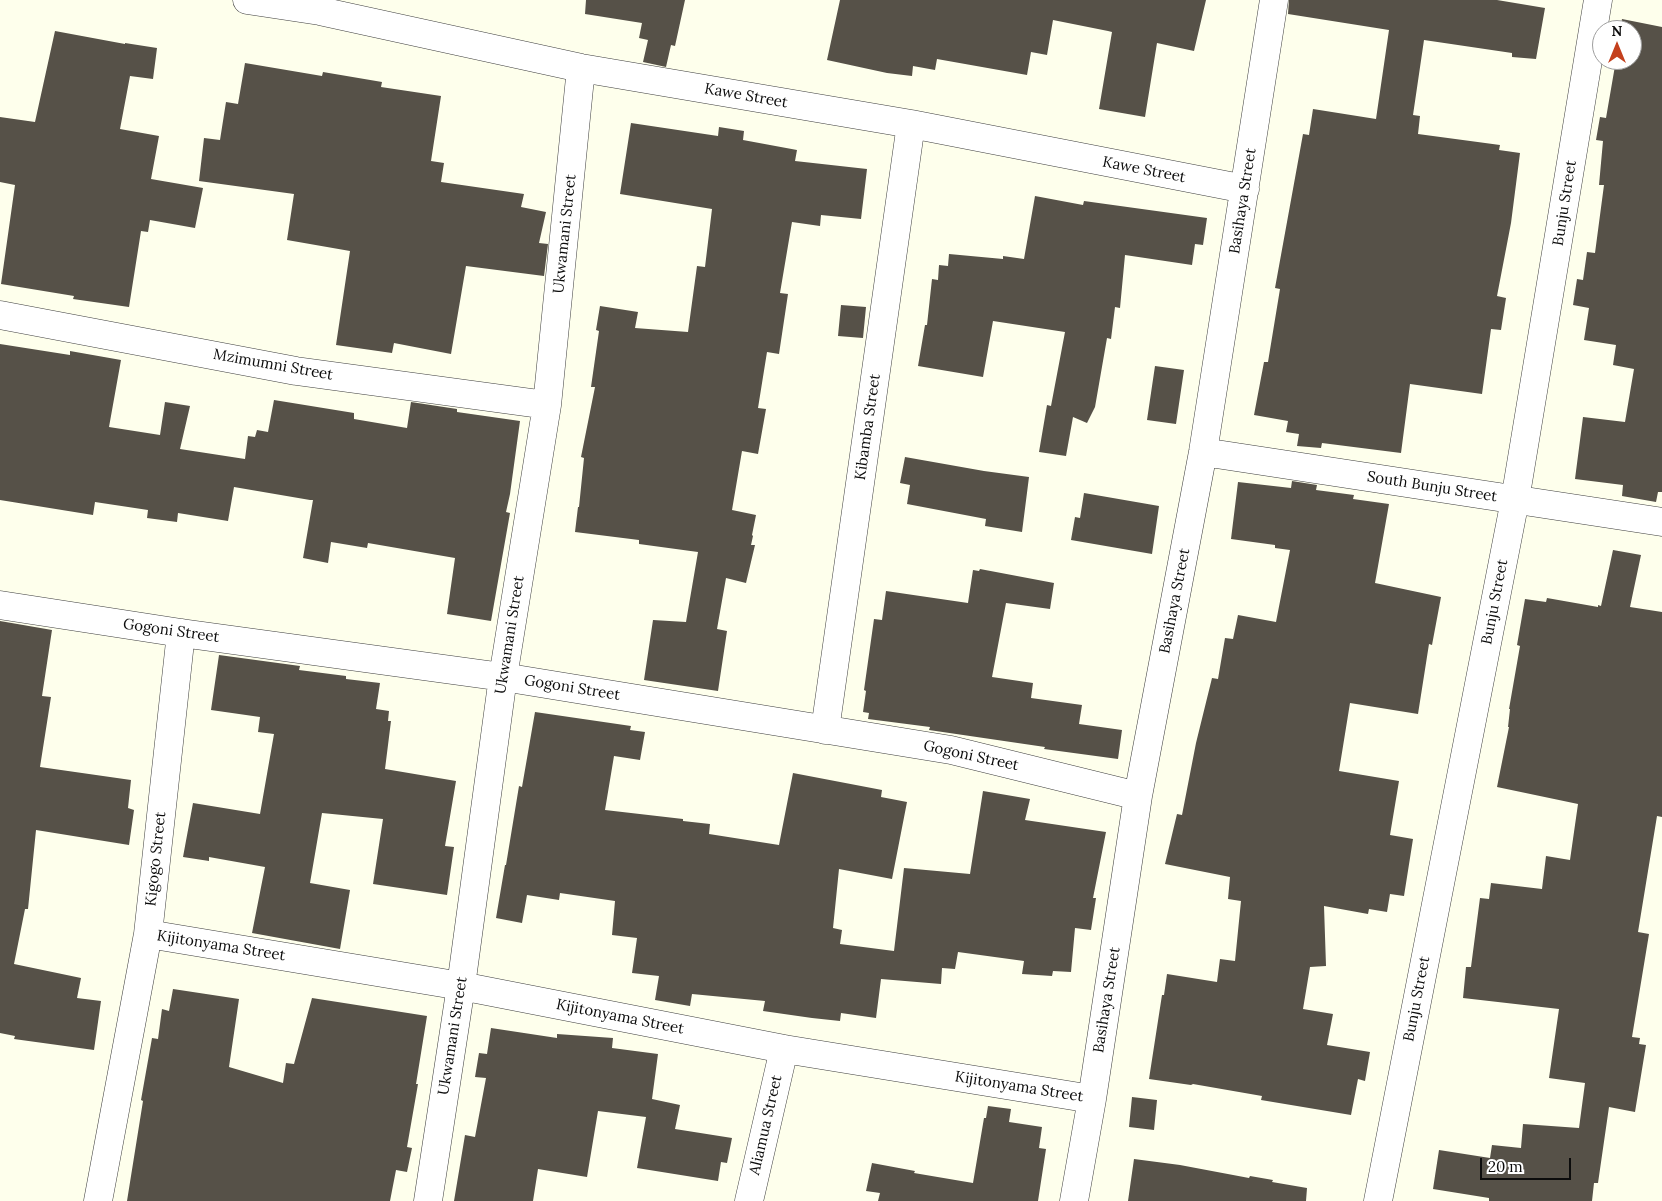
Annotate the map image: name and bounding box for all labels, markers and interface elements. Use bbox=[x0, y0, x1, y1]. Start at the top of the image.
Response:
north arrow bbox=[1592, 20, 1642, 70]
text: N bbox=[1612, 22, 1622, 40]
street label: Kawe Street bbox=[703, 80, 789, 112]
street label: Basihaya Street bbox=[1226, 147, 1260, 255]
street label: Kawe Street bbox=[1101, 153, 1187, 187]
street label: Bunju Street bbox=[1549, 159, 1581, 247]
street label: Ukwamani Street bbox=[550, 173, 580, 295]
street label: Mzimumni Street bbox=[212, 346, 334, 384]
street label: Kibamba Street bbox=[852, 373, 884, 481]
street label: South Bunju Street bbox=[1366, 468, 1498, 506]
street label: Basihaya Street bbox=[1156, 547, 1194, 655]
street label: Bunju Street bbox=[1478, 558, 1512, 646]
street label: Ukwamani Street bbox=[492, 574, 528, 696]
street label: Gogoni Street bbox=[122, 615, 220, 647]
street label: Gogoni Street bbox=[523, 672, 621, 704]
street label: Gogoni Street bbox=[922, 737, 1020, 775]
street label: Kigogo Street bbox=[142, 811, 170, 907]
street label: Kijitonyama Street bbox=[156, 927, 286, 965]
street label: Basihaya Street bbox=[1090, 946, 1124, 1054]
street label: Bunju Street bbox=[1400, 955, 1434, 1043]
street label: Ukwamani Street bbox=[435, 975, 471, 1097]
street label: Kijitonyama Street bbox=[555, 996, 685, 1038]
street label: Kijitonyama Street bbox=[954, 1068, 1084, 1106]
street label: Aliamua Street bbox=[746, 1073, 786, 1177]
scale bar bbox=[1482, 1148, 1573, 1180]
text: 20 m bbox=[1488, 1157, 1523, 1176]

